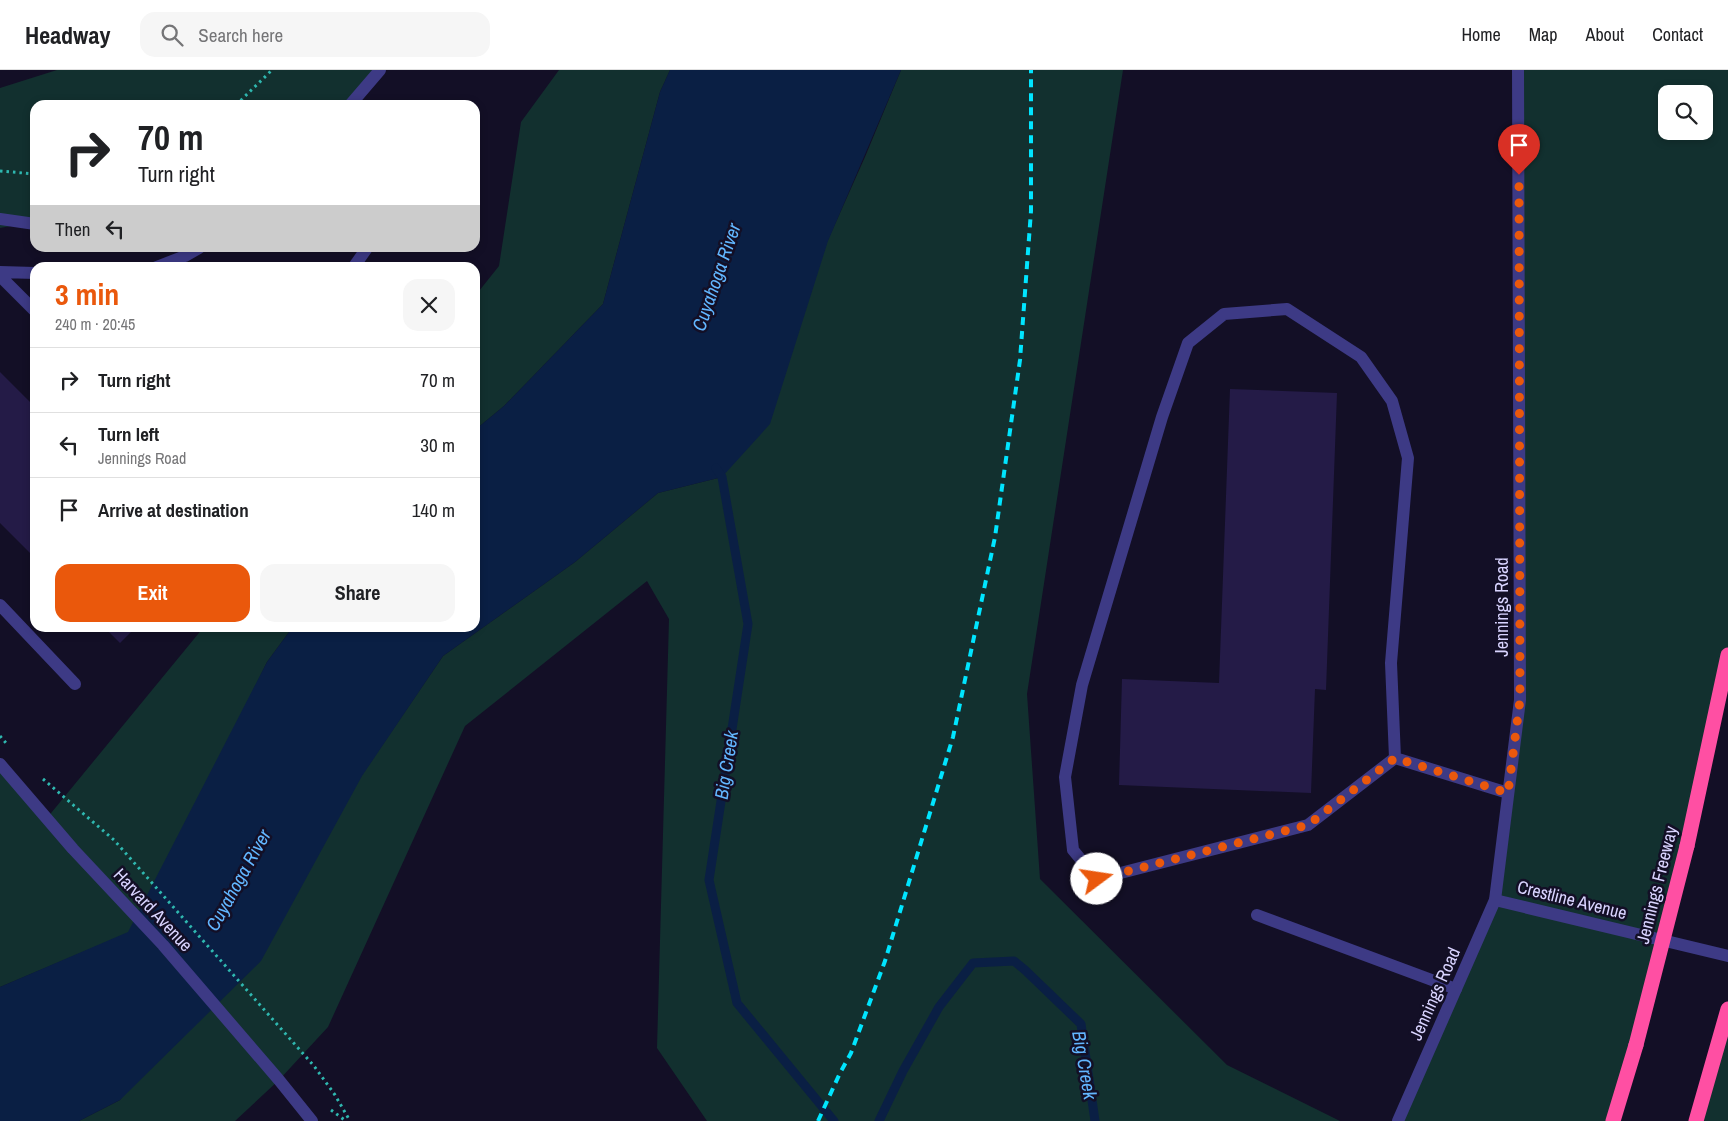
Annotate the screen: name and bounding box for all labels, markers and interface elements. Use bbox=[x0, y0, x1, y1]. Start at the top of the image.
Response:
search box bbox=[140, 12, 490, 57]
text: Headway bbox=[25, 19, 110, 51]
icon: search bbox=[158, 21, 186, 49]
text: Search here bbox=[198, 22, 283, 48]
text: Home bbox=[1461, 22, 1501, 47]
text: Map bbox=[1529, 22, 1558, 47]
text: About bbox=[1586, 22, 1624, 47]
text: Contact bbox=[1652, 22, 1703, 47]
map controls bbox=[1658, 85, 1713, 140]
button: search bbox=[1658, 85, 1713, 140]
text: 70 m bbox=[138, 114, 203, 161]
icon: right bbox=[55, 120, 120, 185]
pin bbox=[1498, 124, 1540, 175]
icon: arrive bbox=[1505, 131, 1533, 159]
text: Turn right bbox=[138, 159, 215, 189]
icon: left bbox=[101, 215, 129, 243]
text: Then bbox=[55, 216, 91, 242]
water label: Cuyahoga River bbox=[685, 219, 747, 334]
text: 3 min bbox=[55, 274, 119, 314]
button: close bbox=[403, 279, 455, 331]
text: 240 m · 20:45 bbox=[55, 313, 135, 335]
icon: right bbox=[55, 366, 83, 394]
text: Turn right bbox=[98, 367, 170, 393]
text: 70 m bbox=[420, 367, 455, 393]
text: Turn left bbox=[98, 421, 159, 447]
icon: left bbox=[55, 431, 83, 459]
text: 30 m bbox=[420, 432, 455, 458]
text: Jennings Road bbox=[98, 447, 186, 469]
icon: arrive bbox=[55, 496, 83, 524]
text: Arrive at destination bbox=[98, 497, 249, 523]
text: 140 m bbox=[412, 497, 455, 523]
street label: Jennings Road bbox=[1489, 557, 1514, 657]
button: Exit bbox=[55, 564, 250, 622]
button: Share bbox=[260, 564, 455, 622]
water label: Big Creek bbox=[708, 728, 744, 801]
street label: Jennings Freeway bbox=[1630, 823, 1683, 946]
water label: Cuyahoga River bbox=[199, 824, 277, 936]
position arrow bbox=[1070, 852, 1122, 904]
street label: Harvard Avenue bbox=[108, 863, 199, 957]
street label: Crestline Avenue bbox=[1515, 874, 1630, 925]
street label: Jennings Road bbox=[1403, 943, 1466, 1044]
water label: Big Creek bbox=[1066, 1029, 1104, 1103]

